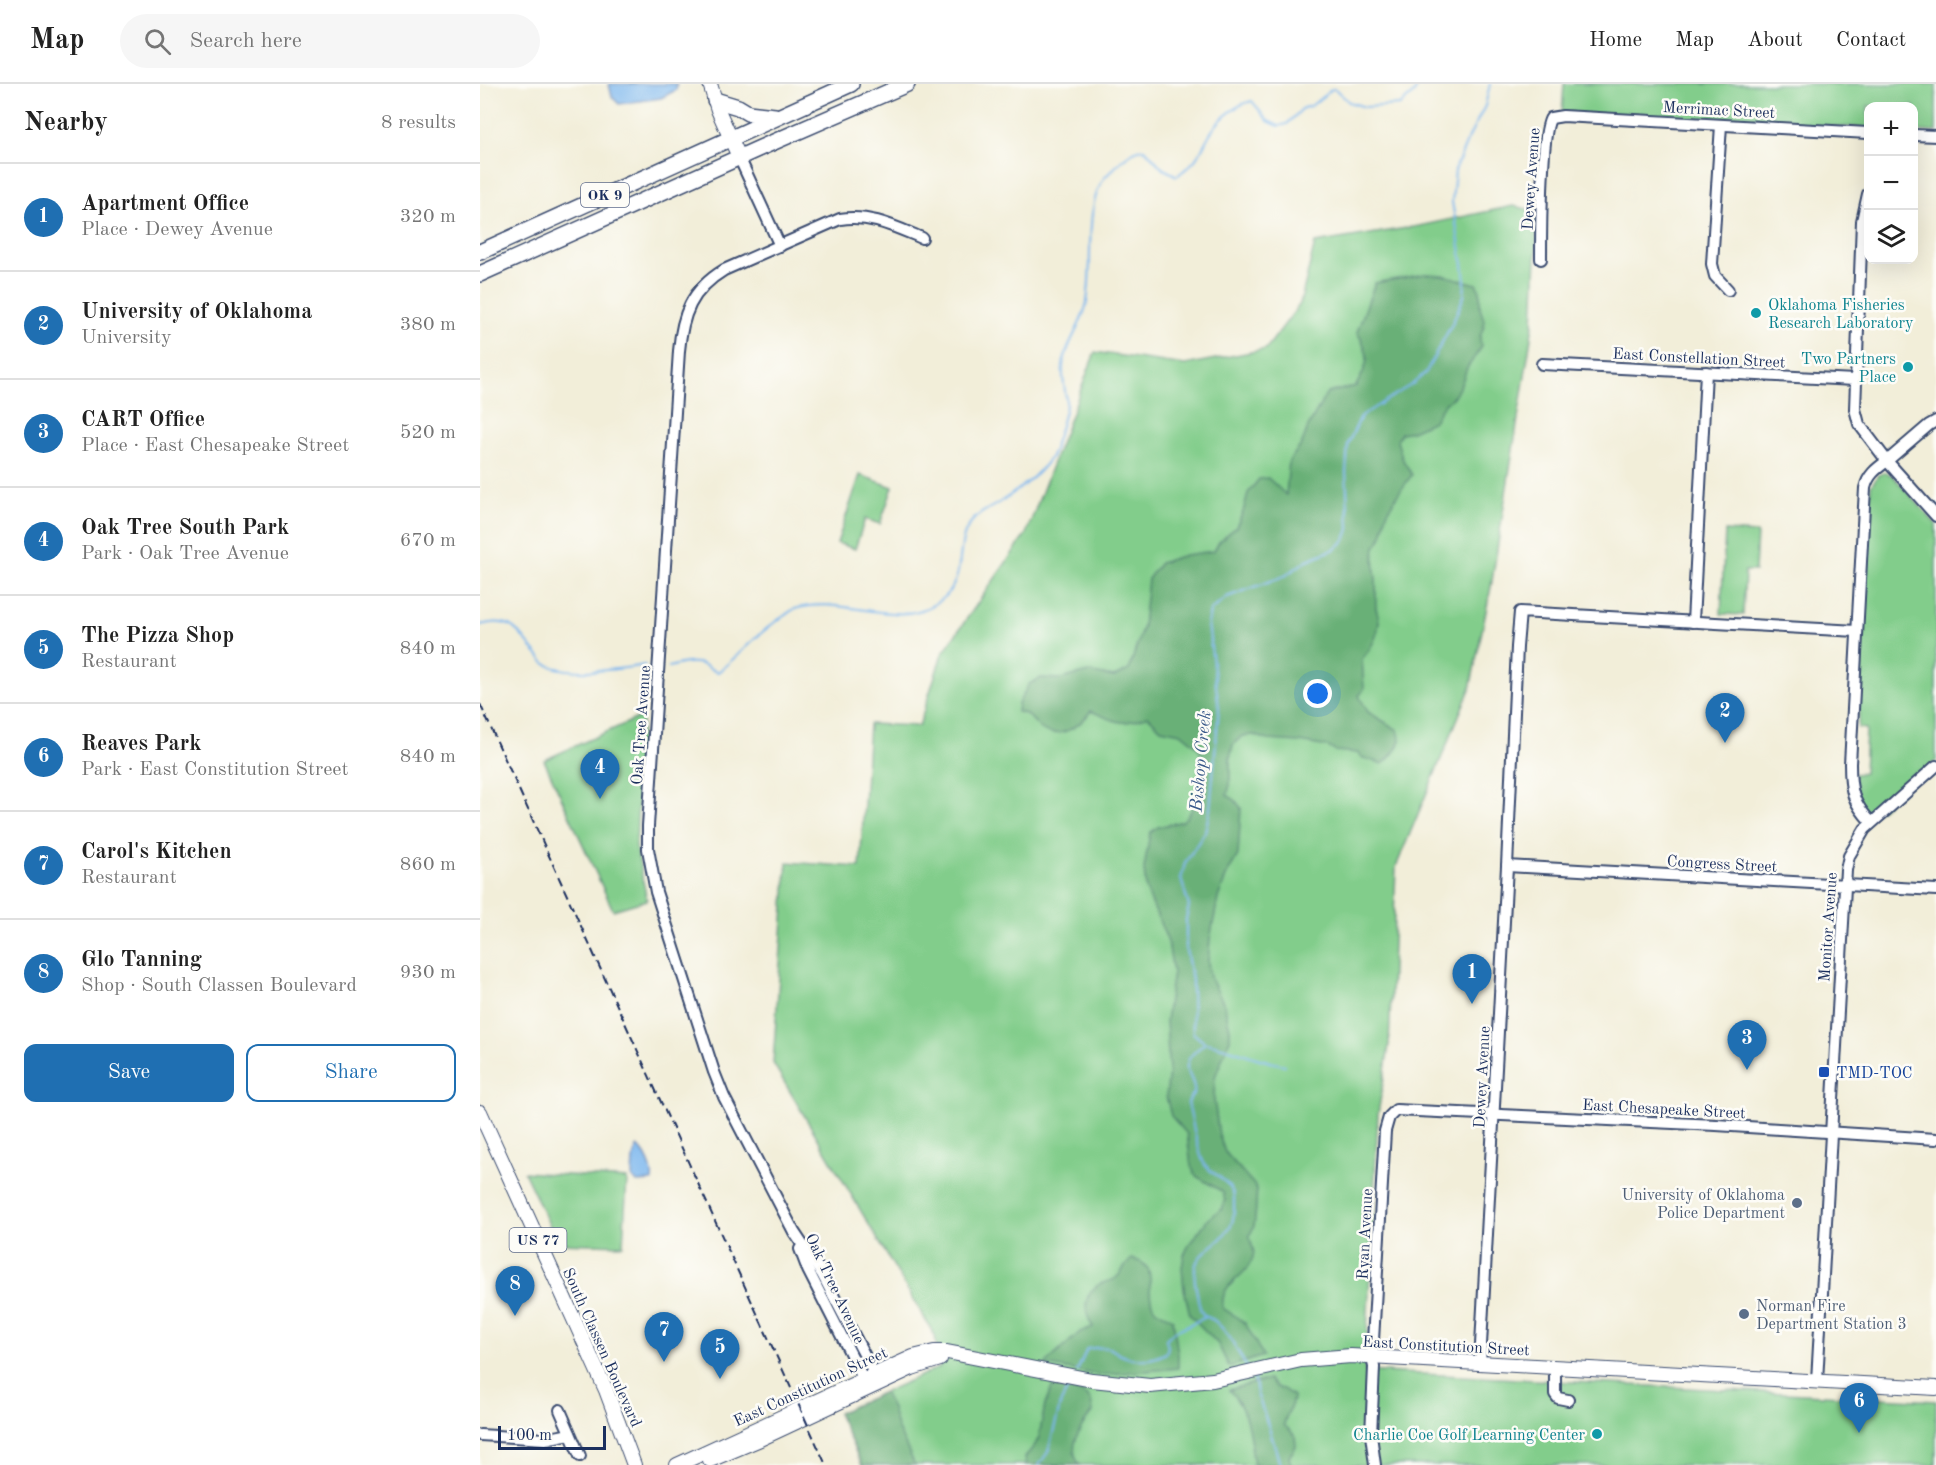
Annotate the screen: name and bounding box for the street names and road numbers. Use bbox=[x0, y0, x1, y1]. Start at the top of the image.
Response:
street label: Merrimac Street bbox=[1662, 100, 1776, 122]
street label: Dewey Avenue bbox=[1520, 127, 1544, 231]
road number: OK 9 bbox=[581, 183, 629, 207]
street label: East Constellation Street bbox=[1612, 346, 1786, 372]
street label: Oak Tree Avenue bbox=[630, 665, 654, 786]
street label: Congress Street bbox=[1666, 854, 1778, 876]
street label: Monitor Avenue bbox=[1817, 872, 1841, 982]
street label: Dewey Avenue bbox=[1472, 1025, 1494, 1129]
street label: East Chesapeake Street bbox=[1582, 1098, 1746, 1122]
street label: Ryan Avenue bbox=[1356, 1188, 1376, 1280]
road number: US 77 bbox=[509, 1228, 566, 1252]
street label: Oak Tree Avenue bbox=[802, 1231, 867, 1347]
street label: South Classen Boulevard bbox=[559, 1266, 644, 1430]
street label: East Constitution Street bbox=[1362, 1335, 1530, 1359]
street label: East Constitution Street bbox=[731, 1345, 891, 1430]

